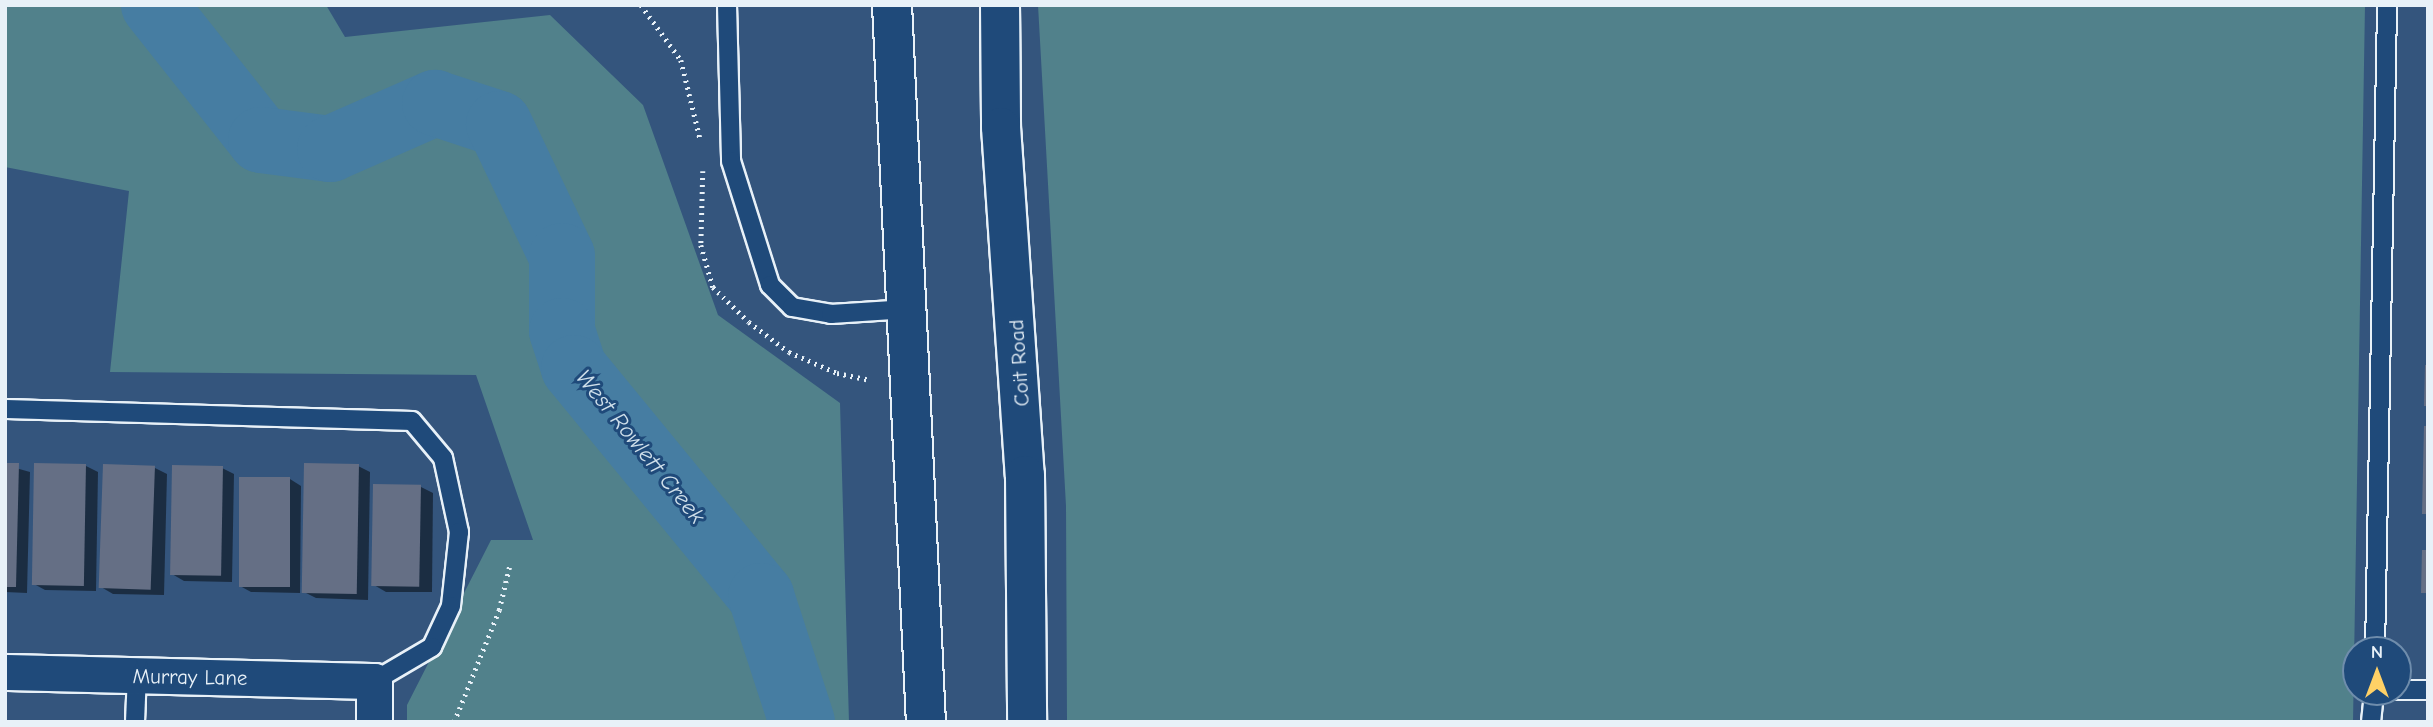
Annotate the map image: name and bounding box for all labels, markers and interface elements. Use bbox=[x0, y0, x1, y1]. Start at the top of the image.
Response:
street label: Coit Road bbox=[1003, 319, 1035, 407]
water label: West Rowlett Creek bbox=[569, 364, 711, 530]
north arrow bbox=[2342, 636, 2412, 706]
text: N bbox=[2371, 641, 2383, 663]
street label: Murray Lane bbox=[132, 663, 248, 691]

